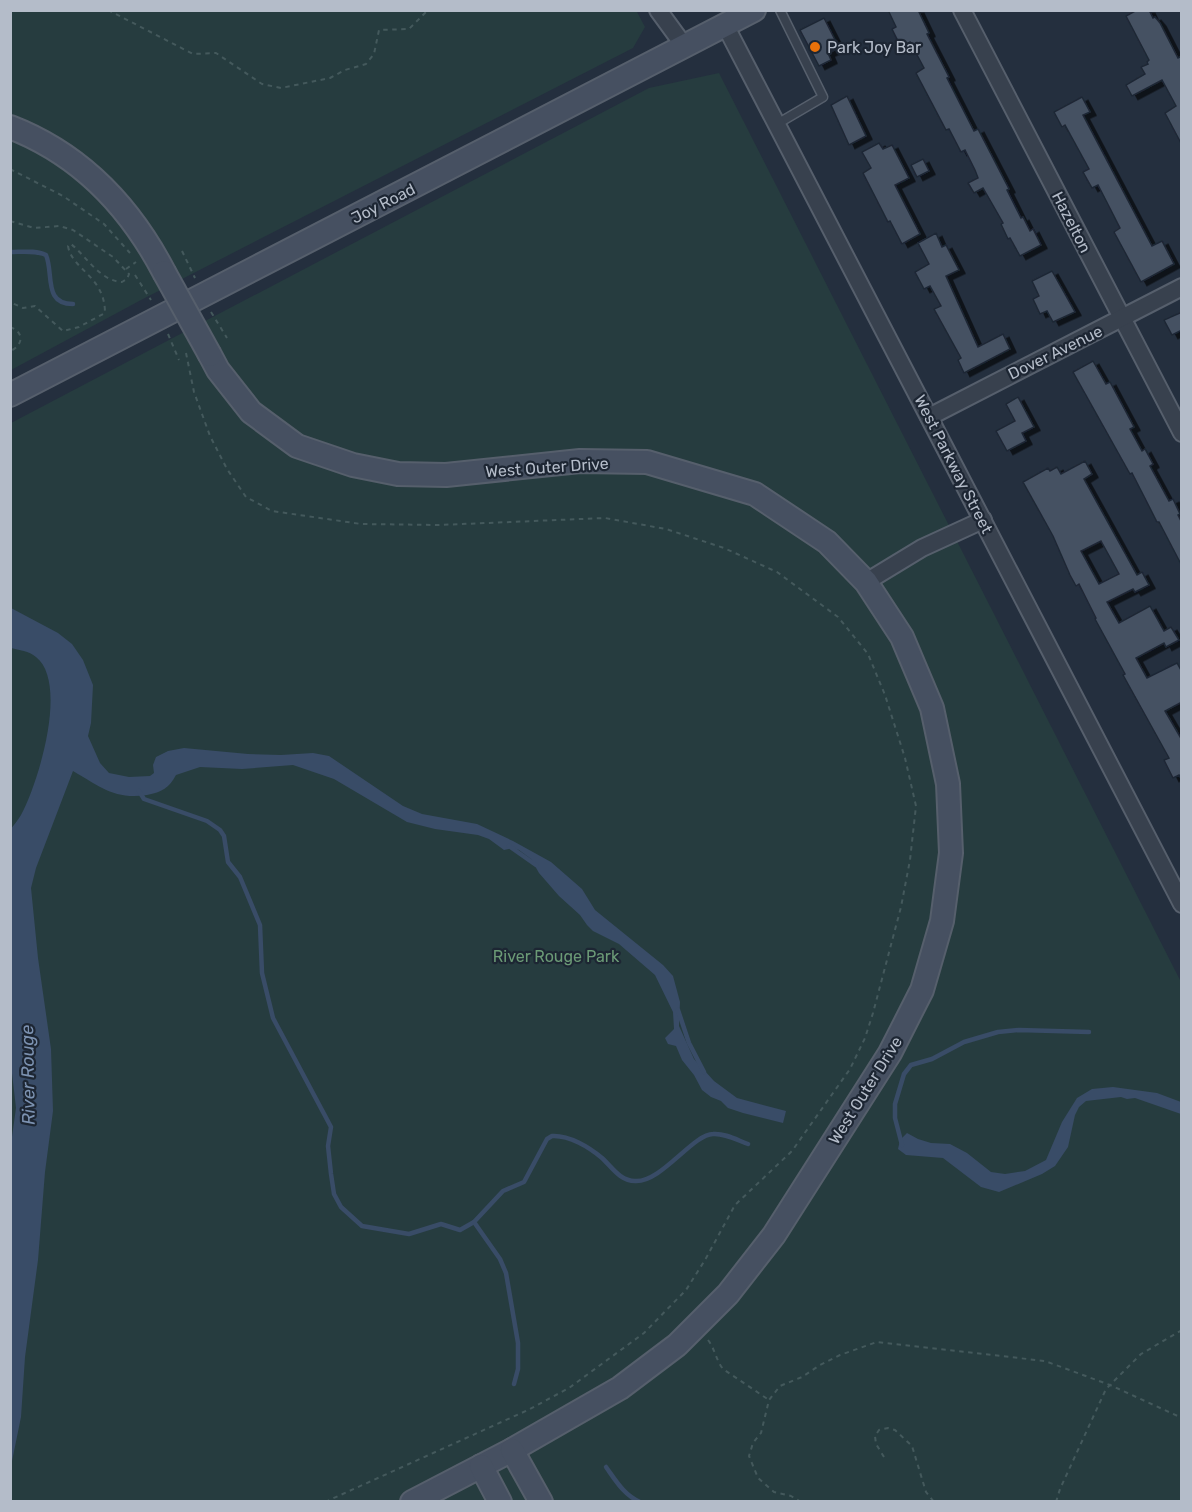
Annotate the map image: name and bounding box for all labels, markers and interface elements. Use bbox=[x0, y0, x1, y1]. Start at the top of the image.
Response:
place label: Park Joy Bar bbox=[827, 38, 921, 57]
marker: Park Joy Bar bbox=[808, 40, 822, 54]
street label: Joy Road bbox=[348, 179, 418, 228]
street label: Hazelton bbox=[1048, 188, 1095, 256]
street label: Dover Avenue bbox=[1005, 321, 1106, 383]
street label: West Parkway Street bbox=[910, 392, 997, 537]
street label: West Outer Drive bbox=[485, 454, 609, 481]
park label: River Rouge Park bbox=[493, 947, 620, 966]
water label: River Rouge bbox=[16, 1025, 40, 1125]
street label: West Outer Drive bbox=[825, 1033, 906, 1148]

